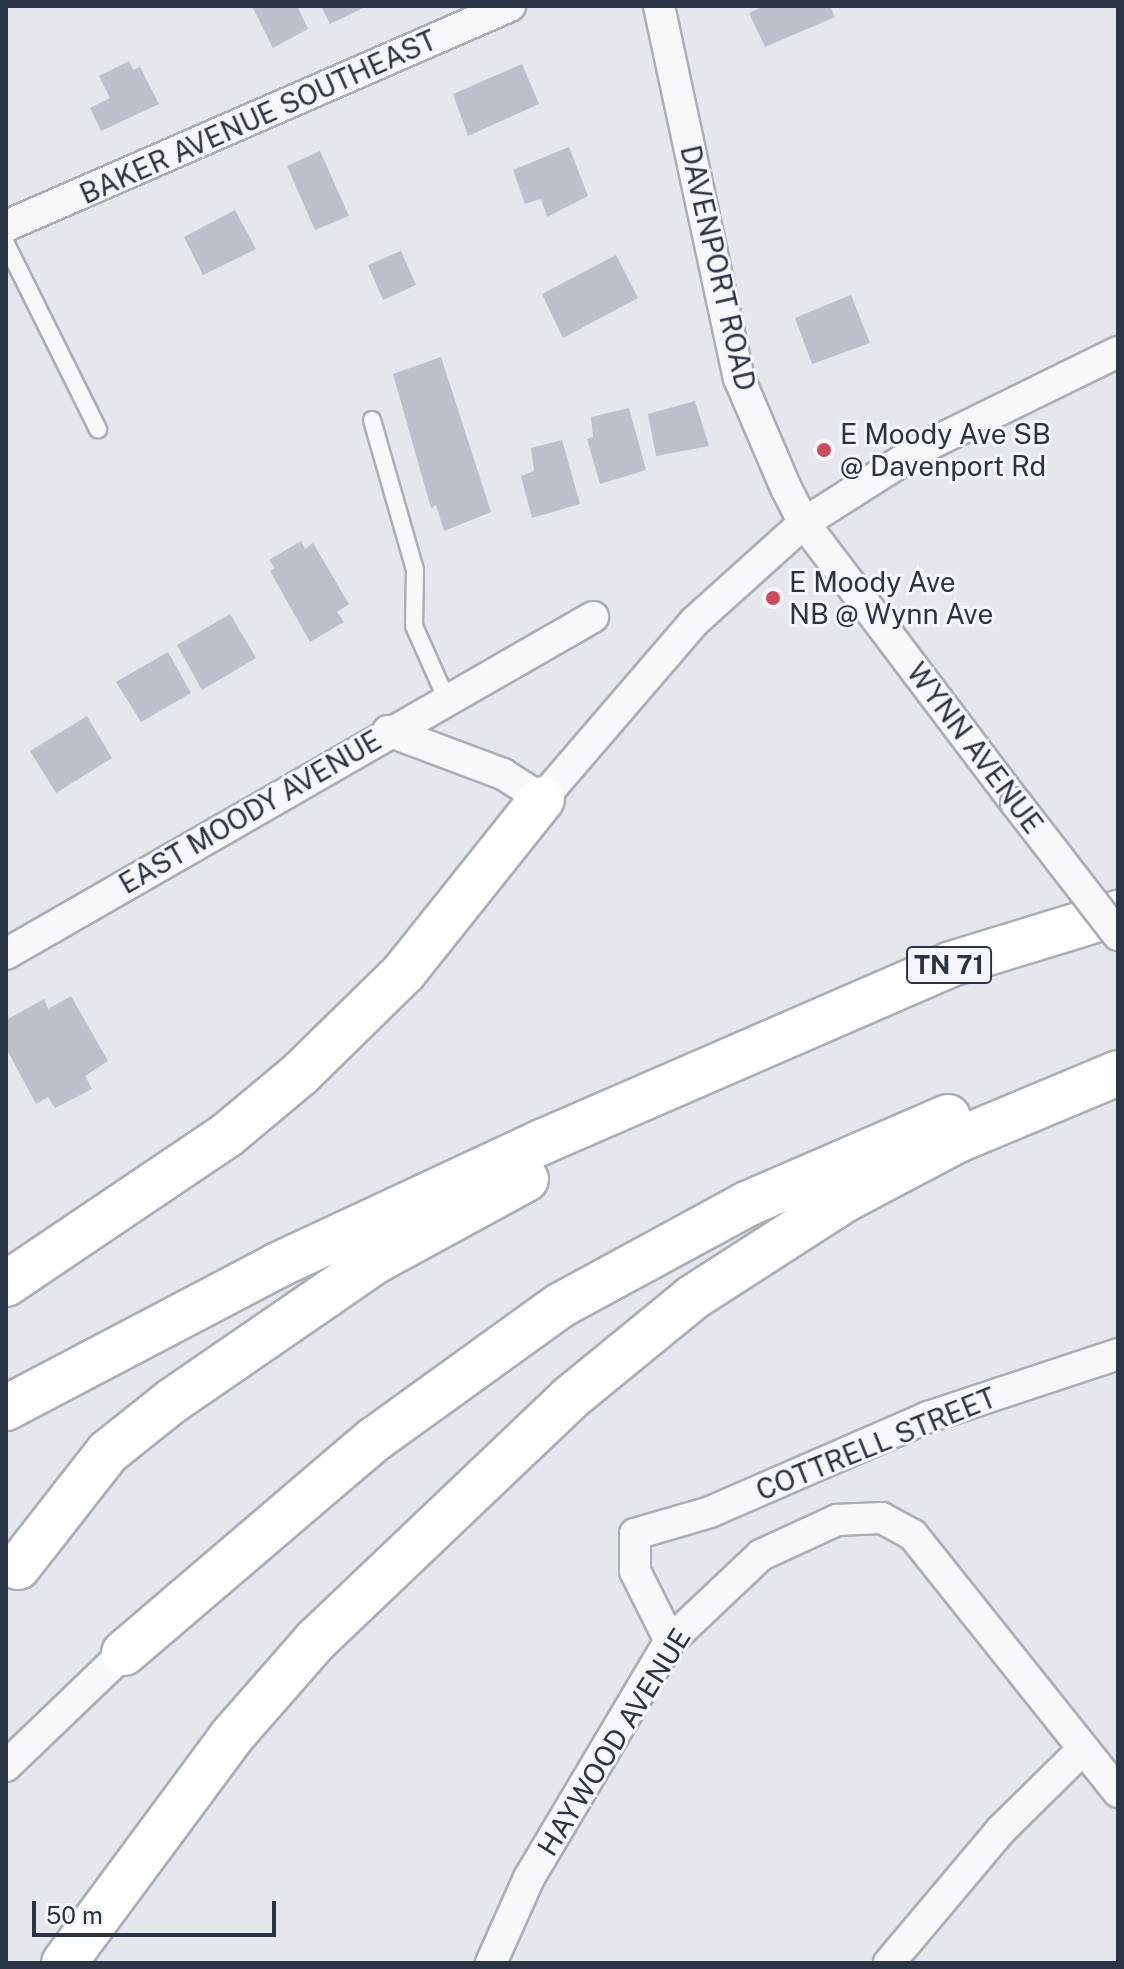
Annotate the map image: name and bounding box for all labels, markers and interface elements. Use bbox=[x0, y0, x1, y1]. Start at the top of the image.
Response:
street label: BAKER AVENUE SOUTHEAST bbox=[75, 23, 441, 211]
street label: DAVENPORT ROAD bbox=[673, 142, 763, 394]
place label: E Moody Ave SB @ Davenport Rd bbox=[840, 417, 1051, 483]
marker: E Moody Ave SB @ Davenport Rd bbox=[815, 441, 833, 459]
place label: E Moody Ave NB @ Wynn Ave bbox=[789, 565, 994, 631]
marker: E Moody Ave NB @ Wynn Ave bbox=[764, 589, 782, 607]
street label: WYNN AVENUE bbox=[900, 656, 1050, 840]
street label: EAST MOODY AVENUE bbox=[113, 723, 387, 901]
road number: TN 71 bbox=[905, 943, 993, 987]
street label: COTTRELL STREET bbox=[751, 1381, 1001, 1507]
street label: HAYWOOD AVENUE bbox=[530, 1622, 698, 1862]
scale bar bbox=[36, 1885, 280, 1935]
text: 50 m bbox=[46, 1901, 103, 1929]

